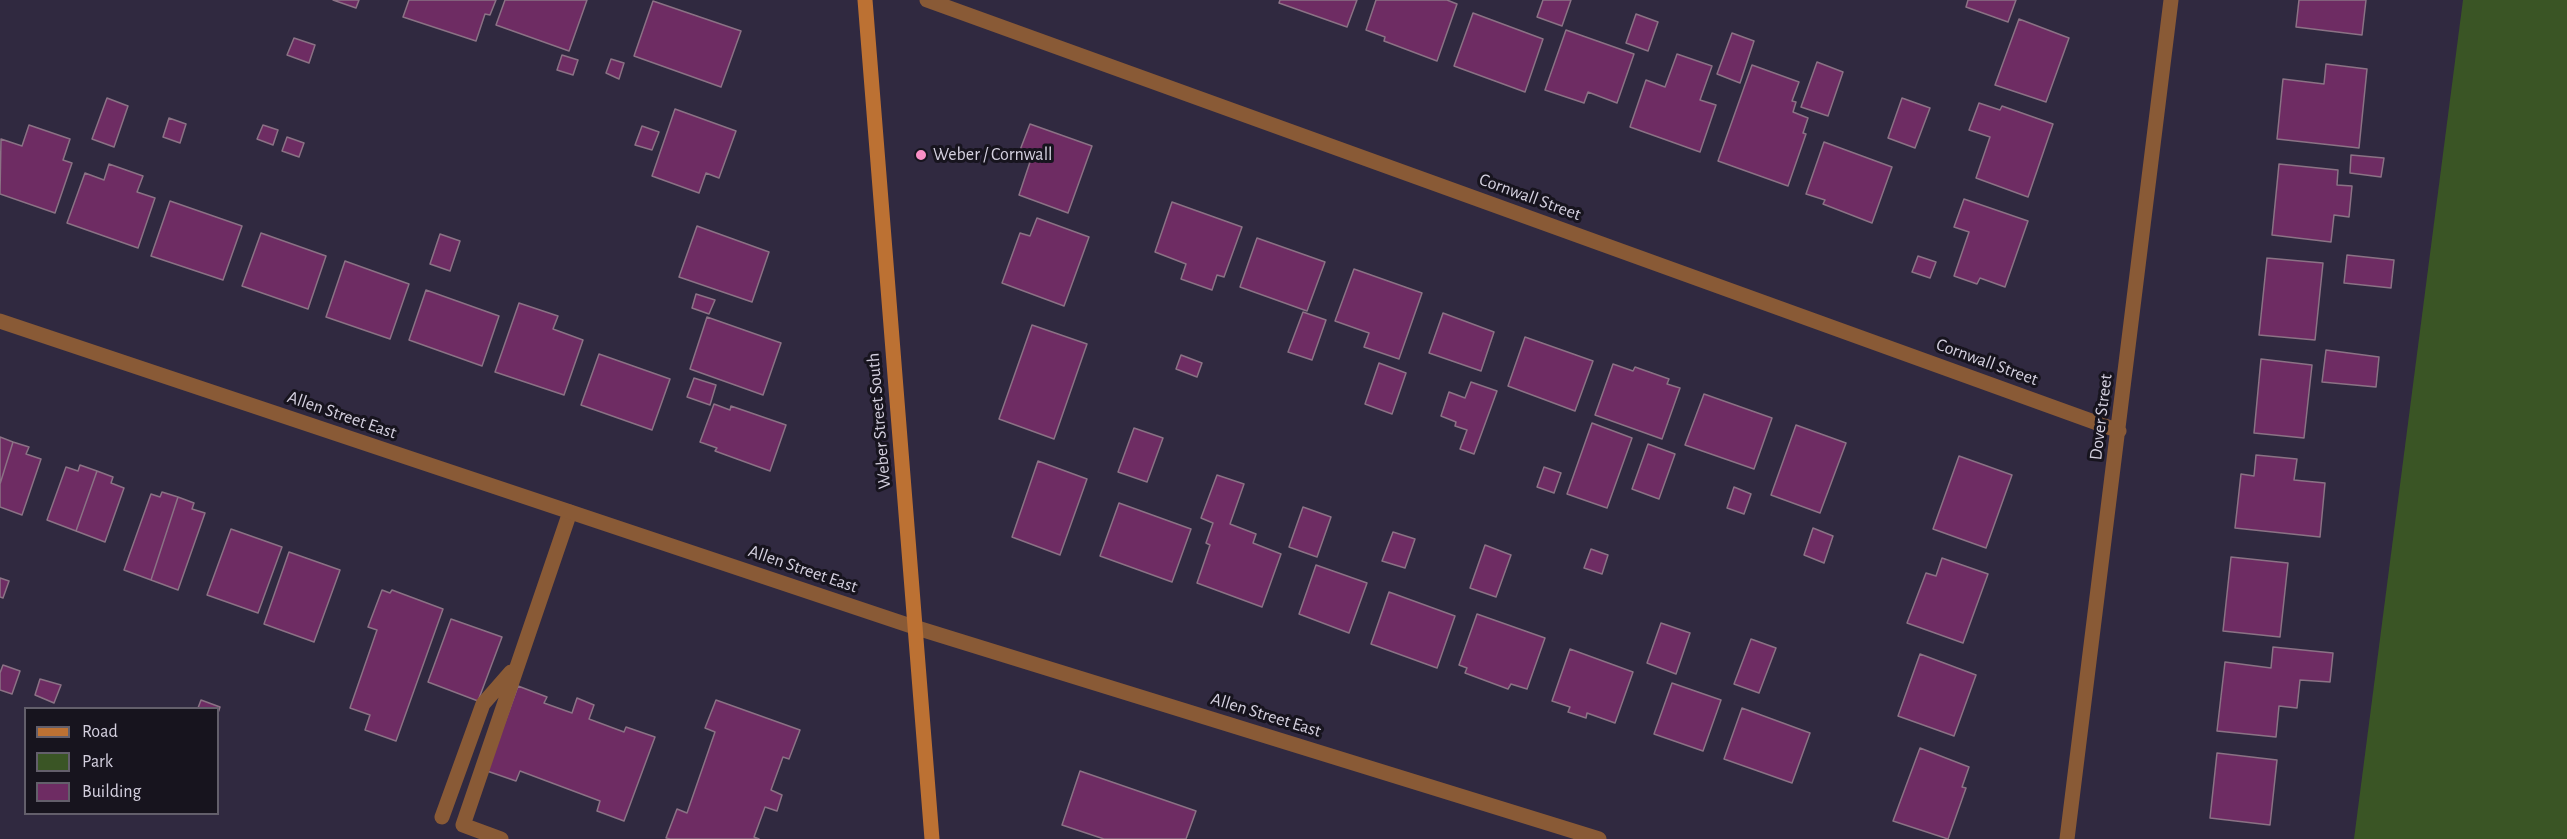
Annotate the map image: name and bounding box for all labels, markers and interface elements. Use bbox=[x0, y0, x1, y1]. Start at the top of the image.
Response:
place label: Weber / Cornwall bbox=[933, 144, 1053, 166]
marker: Weber / Cornwall bbox=[914, 148, 928, 162]
street label: Cornwall Street bbox=[1476, 169, 1584, 225]
street label: Cornwall Street bbox=[1933, 334, 2041, 390]
street label: Weber Street South bbox=[862, 352, 896, 490]
street label: Dover Street bbox=[2085, 372, 2117, 462]
street label: Allen Street East bbox=[284, 386, 400, 444]
street label: Allen Street East bbox=[745, 540, 861, 598]
street label: Allen Street East bbox=[1208, 688, 1324, 742]
legend bbox=[24, 707, 219, 815]
text: Road bbox=[82, 723, 118, 741]
text: Park bbox=[82, 753, 113, 771]
text: Building bbox=[82, 783, 141, 801]

